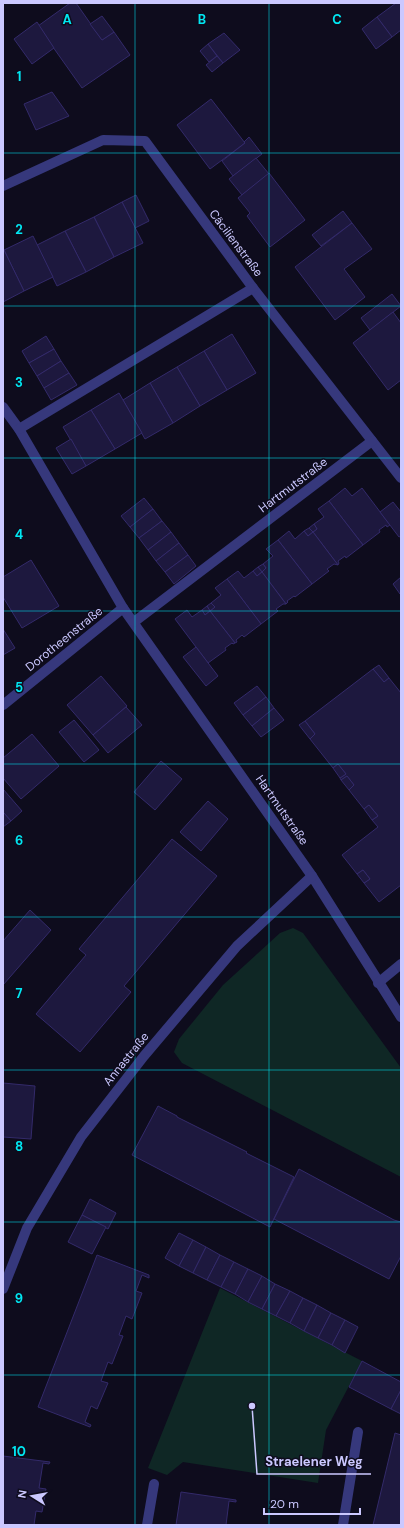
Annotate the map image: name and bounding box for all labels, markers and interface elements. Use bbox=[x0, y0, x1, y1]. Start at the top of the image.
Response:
text: A bbox=[62, 11, 72, 28]
text: B bbox=[198, 11, 206, 28]
text: C bbox=[332, 11, 342, 28]
text: 1 bbox=[17, 68, 21, 85]
street label: Cäcilienstraße bbox=[205, 206, 267, 280]
text: 2 bbox=[15, 221, 23, 238]
text: 3 bbox=[15, 374, 23, 391]
street label: Hartmutstraße bbox=[255, 454, 331, 516]
text: 4 bbox=[15, 526, 23, 543]
street label: Dorotheenstraße bbox=[22, 603, 106, 675]
text: 5 bbox=[15, 679, 23, 696]
street label: Hartmutstraße bbox=[252, 772, 312, 848]
text: 6 bbox=[15, 832, 23, 849]
text: 7 bbox=[16, 985, 23, 1002]
street label: Annastraße bbox=[100, 1029, 153, 1089]
text: 8 bbox=[15, 1138, 23, 1155]
text: 9 bbox=[15, 1290, 23, 1307]
text: 10 bbox=[12, 1443, 26, 1460]
callout: Straelener Weg bbox=[257, 1449, 371, 1474]
text: Straelener Weg bbox=[265, 1453, 363, 1470]
north arrow bbox=[12, 1476, 52, 1516]
text: N bbox=[15, 1489, 30, 1499]
scale bar bbox=[264, 1490, 360, 1516]
text: 20 m bbox=[270, 1496, 299, 1512]

